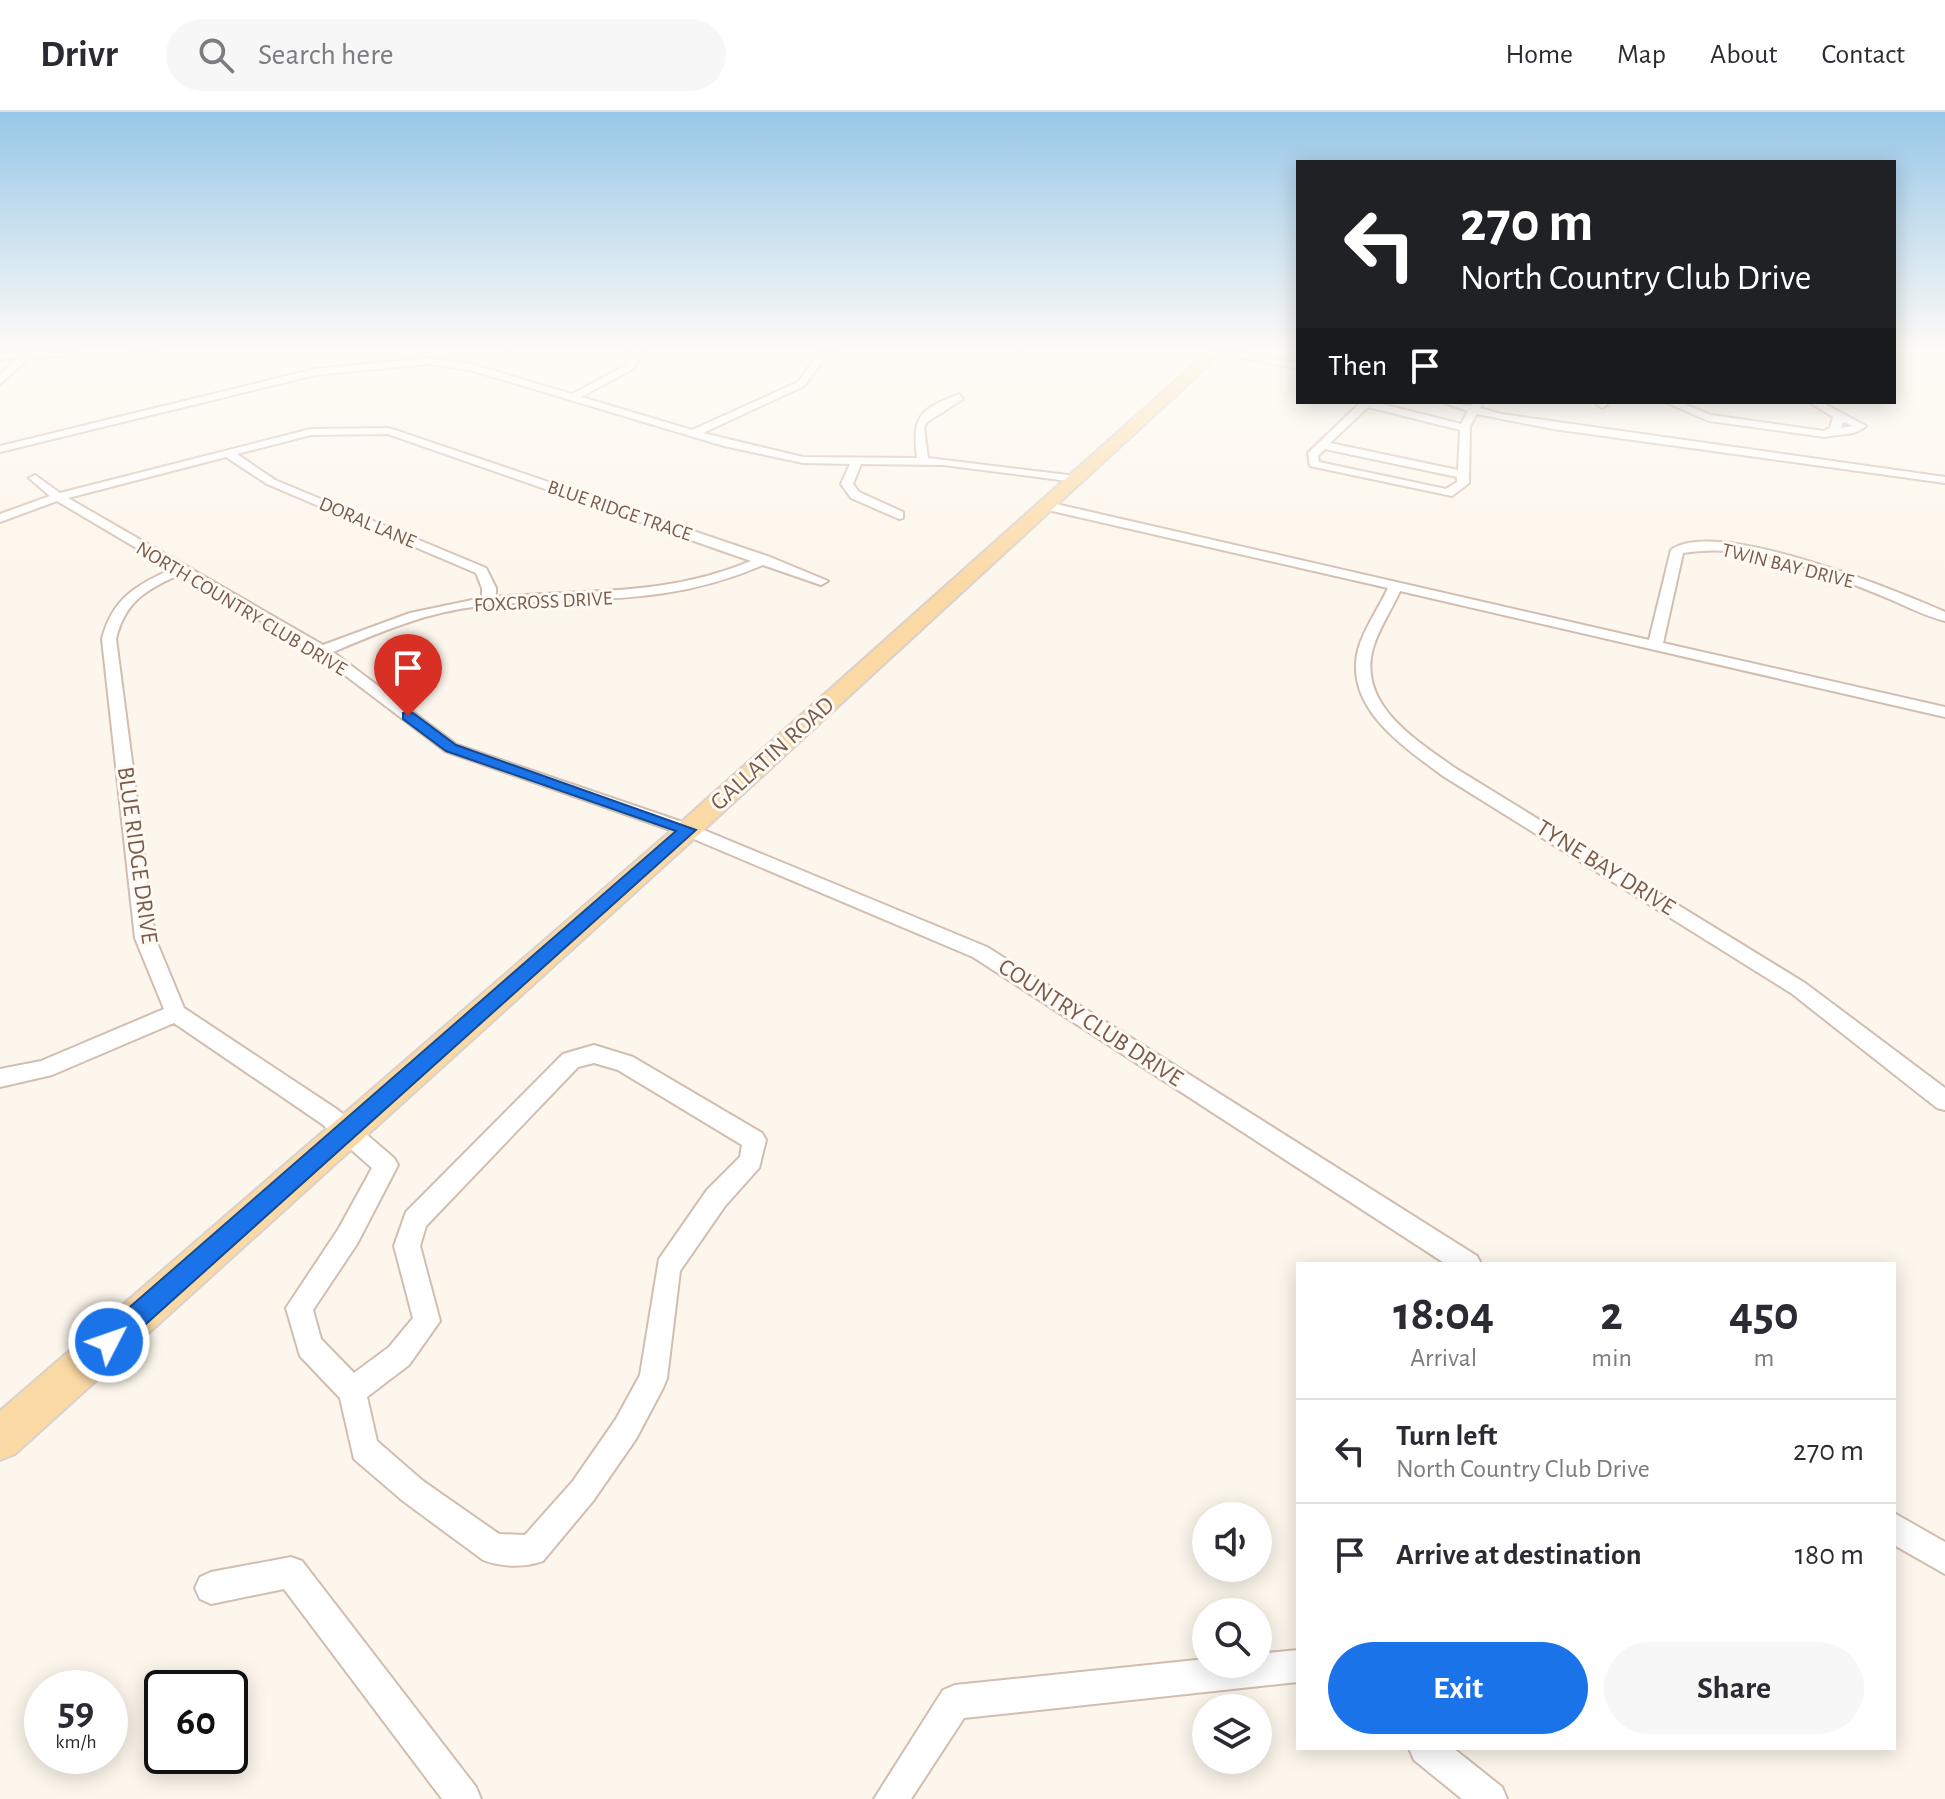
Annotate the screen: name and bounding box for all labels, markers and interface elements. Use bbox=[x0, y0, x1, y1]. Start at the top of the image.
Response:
search box bbox=[166, 19, 726, 91]
icon: search bbox=[194, 33, 238, 77]
text: Drivr bbox=[40, 36, 118, 74]
text: Search here bbox=[258, 40, 394, 70]
text: Home bbox=[1506, 41, 1573, 69]
text: Map bbox=[1617, 41, 1666, 69]
text: About bbox=[1710, 41, 1778, 69]
text: Contact bbox=[1822, 41, 1905, 69]
icon: left bbox=[1328, 192, 1432, 296]
text: 270 m bbox=[1460, 195, 1593, 251]
text: North Country Club Drive bbox=[1460, 260, 1811, 296]
icon: arrive bbox=[1403, 344, 1447, 388]
text: Then bbox=[1328, 351, 1387, 381]
street label: BLUE RIDGE TRACE bbox=[545, 477, 695, 545]
street label: DORAL LANE bbox=[316, 494, 419, 552]
street label: NORTH COUNTRY CLUB DRIVE bbox=[133, 538, 350, 680]
street label: TWIN BAY DRIVE bbox=[1720, 540, 1856, 592]
street label: FOXCROSS DRIVE bbox=[473, 588, 613, 616]
pin bbox=[374, 634, 442, 716]
icon: arrive bbox=[386, 646, 430, 690]
street label: GALLATIN ROAD bbox=[706, 692, 839, 815]
street label: BLUE RIDGE DRIVE bbox=[113, 765, 161, 946]
street label: TYNE BAY DRIVE bbox=[1532, 816, 1679, 920]
street label: COUNTRY CLUB DRIVE bbox=[994, 954, 1187, 1091]
text: 18:04 bbox=[1393, 1291, 1494, 1339]
text: 2 bbox=[1600, 1291, 1623, 1339]
text: 450 bbox=[1729, 1291, 1799, 1339]
position arrow bbox=[67, 1300, 151, 1384]
text: Arrival bbox=[1410, 1345, 1477, 1371]
text: min bbox=[1591, 1345, 1632, 1371]
text: m bbox=[1754, 1345, 1774, 1371]
text: Turn left bbox=[1396, 1421, 1497, 1451]
icon: left bbox=[1328, 1429, 1372, 1473]
text: 270 m bbox=[1793, 1436, 1864, 1466]
text: North Country Club Drive bbox=[1396, 1456, 1650, 1482]
map controls bbox=[1192, 1502, 1272, 1774]
button: sound bbox=[1192, 1502, 1272, 1582]
icon: arrive bbox=[1328, 1533, 1372, 1577]
text: Arrive at destination bbox=[1396, 1540, 1642, 1570]
text: 180 m bbox=[1795, 1540, 1864, 1570]
button: search bbox=[1192, 1598, 1272, 1678]
button: Exit bbox=[1328, 1642, 1588, 1734]
button: Share bbox=[1604, 1642, 1864, 1734]
speed limit sign: 60 bbox=[144, 1670, 248, 1774]
text: 59 bbox=[58, 1692, 94, 1732]
button: layers bbox=[1192, 1694, 1272, 1774]
text: km/h bbox=[55, 1732, 97, 1752]

